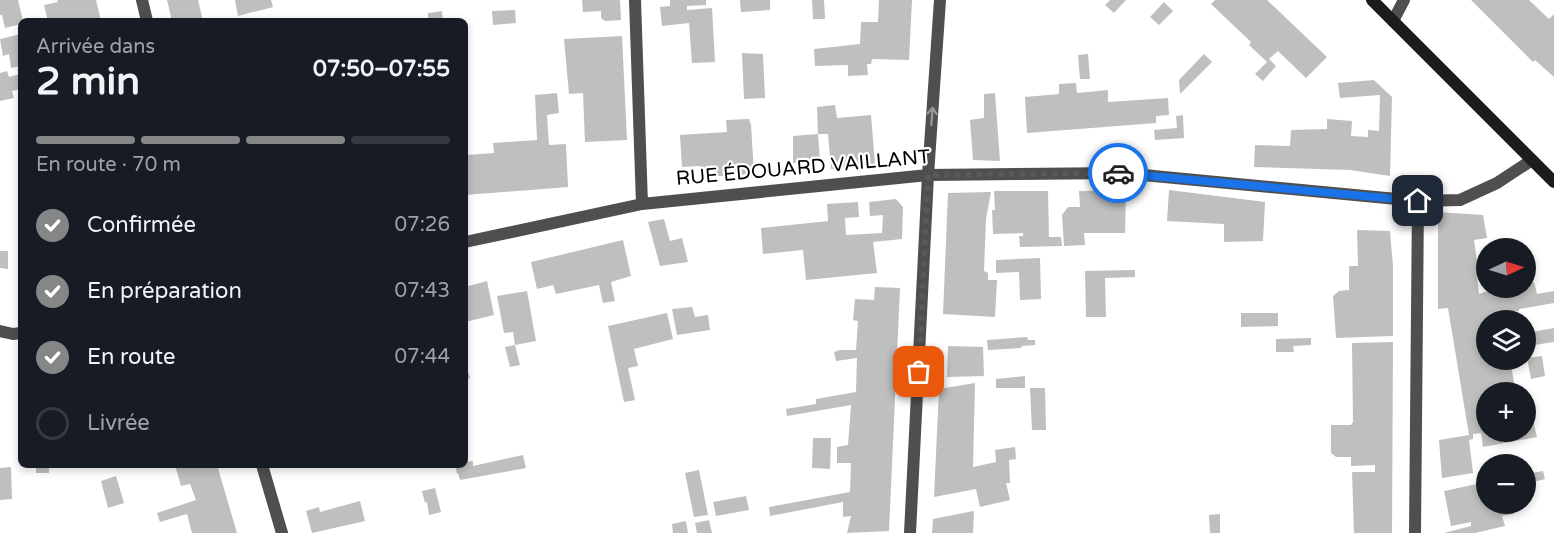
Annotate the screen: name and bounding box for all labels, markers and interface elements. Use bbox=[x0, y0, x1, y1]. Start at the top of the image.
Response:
text: Arrivée dans bbox=[36, 35, 155, 59]
text: 07:50–07:55 bbox=[313, 56, 450, 82]
text: 2 min bbox=[36, 58, 140, 105]
one-way arrow bbox=[927, 107, 938, 127]
courier bbox=[1088, 143, 1148, 203]
street label: RUE ÉDOUARD VAILLANT bbox=[675, 144, 931, 191]
text: En route · 70 m bbox=[36, 153, 181, 177]
icon: car bbox=[1102, 157, 1135, 190]
pin bbox=[1392, 175, 1443, 226]
icon: home bbox=[1401, 184, 1434, 217]
icon: check bbox=[36, 209, 69, 242]
text: Confirmée bbox=[87, 212, 196, 238]
text: 07:26 bbox=[395, 213, 450, 237]
north arrow bbox=[1476, 238, 1536, 298]
map controls bbox=[1476, 238, 1536, 514]
icon: check bbox=[36, 275, 69, 308]
text: En préparation bbox=[87, 278, 242, 304]
text: 07:43 bbox=[395, 279, 450, 303]
button: layers bbox=[1476, 310, 1536, 370]
icon: check bbox=[36, 341, 69, 374]
text: En route bbox=[87, 344, 176, 370]
text: 07:44 bbox=[395, 345, 450, 369]
pin bbox=[893, 346, 944, 397]
icon: bag bbox=[902, 355, 935, 388]
button: + bbox=[1476, 382, 1536, 442]
text: Livrée bbox=[87, 410, 150, 436]
button: − bbox=[1476, 454, 1536, 514]

